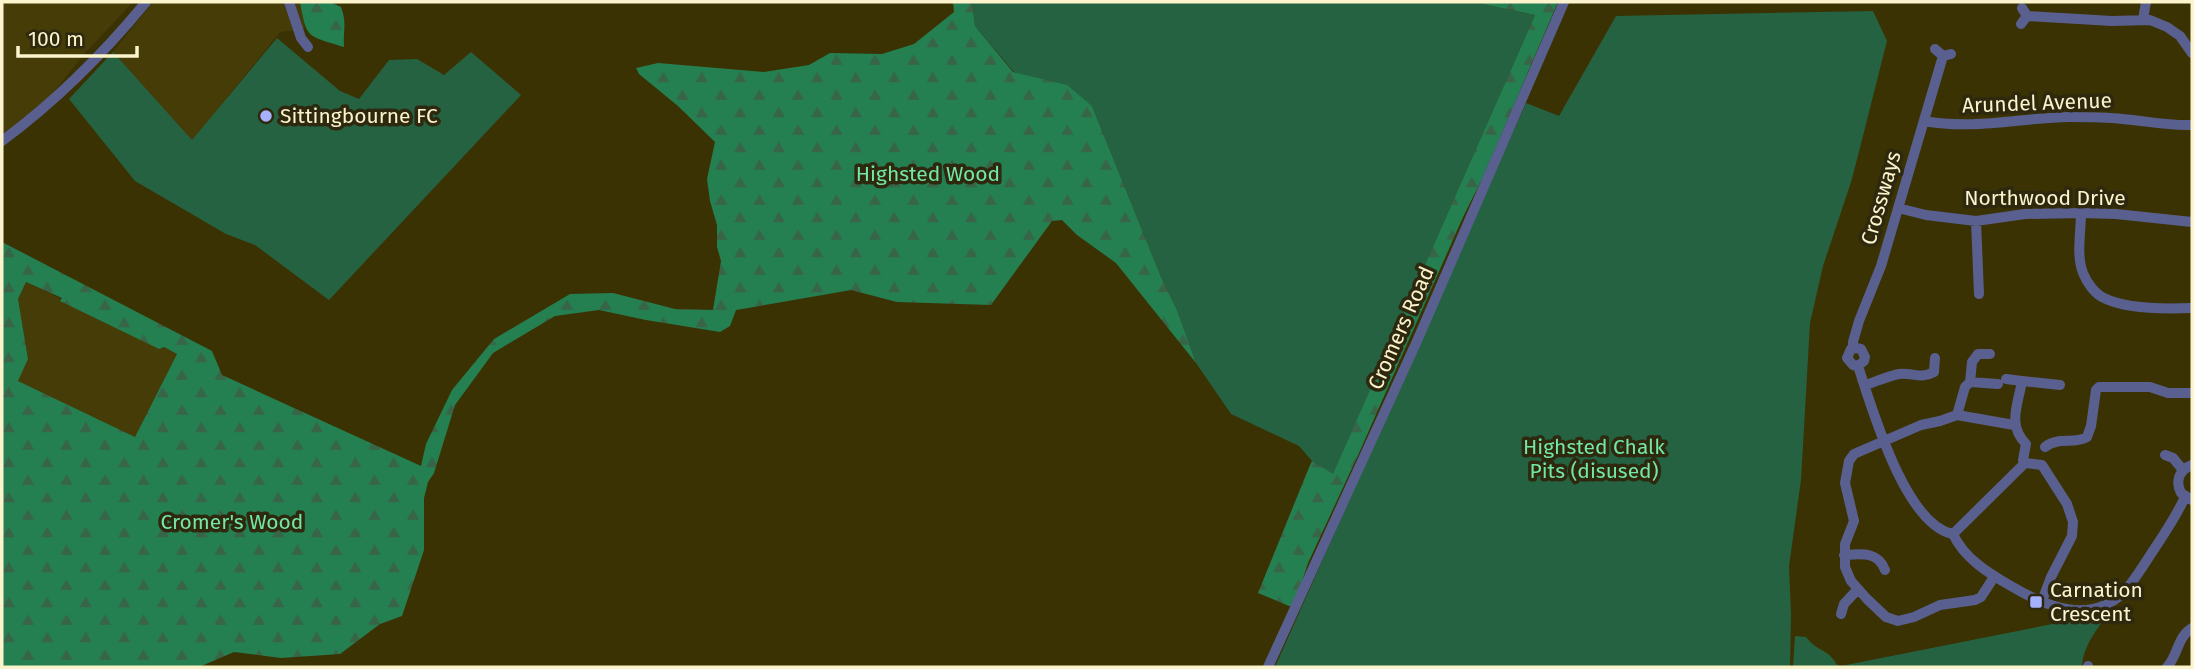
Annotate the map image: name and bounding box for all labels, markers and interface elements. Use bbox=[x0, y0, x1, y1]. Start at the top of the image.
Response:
scale bar bbox=[18, 14, 136, 58]
text: 100 m bbox=[28, 26, 84, 52]
street label: Arundel Avenue bbox=[1962, 87, 2112, 119]
place label: Sittingbourne FC bbox=[280, 103, 438, 129]
marker: Sittingbourne FC bbox=[258, 108, 274, 124]
street label: Crossways bbox=[1855, 148, 1907, 248]
park label: Highsted Wood bbox=[856, 161, 1000, 187]
street label: Northwood Drive bbox=[1964, 185, 2126, 211]
street label: Cromers Road bbox=[1362, 262, 1440, 394]
park label: Highsted Chalk Pits (disused) bbox=[1523, 434, 1665, 484]
park label: Cromer's Wood bbox=[161, 509, 303, 535]
place label: Carnation Crescent bbox=[2050, 577, 2143, 627]
marker: Carnation Crescent bbox=[2028, 594, 2044, 610]

